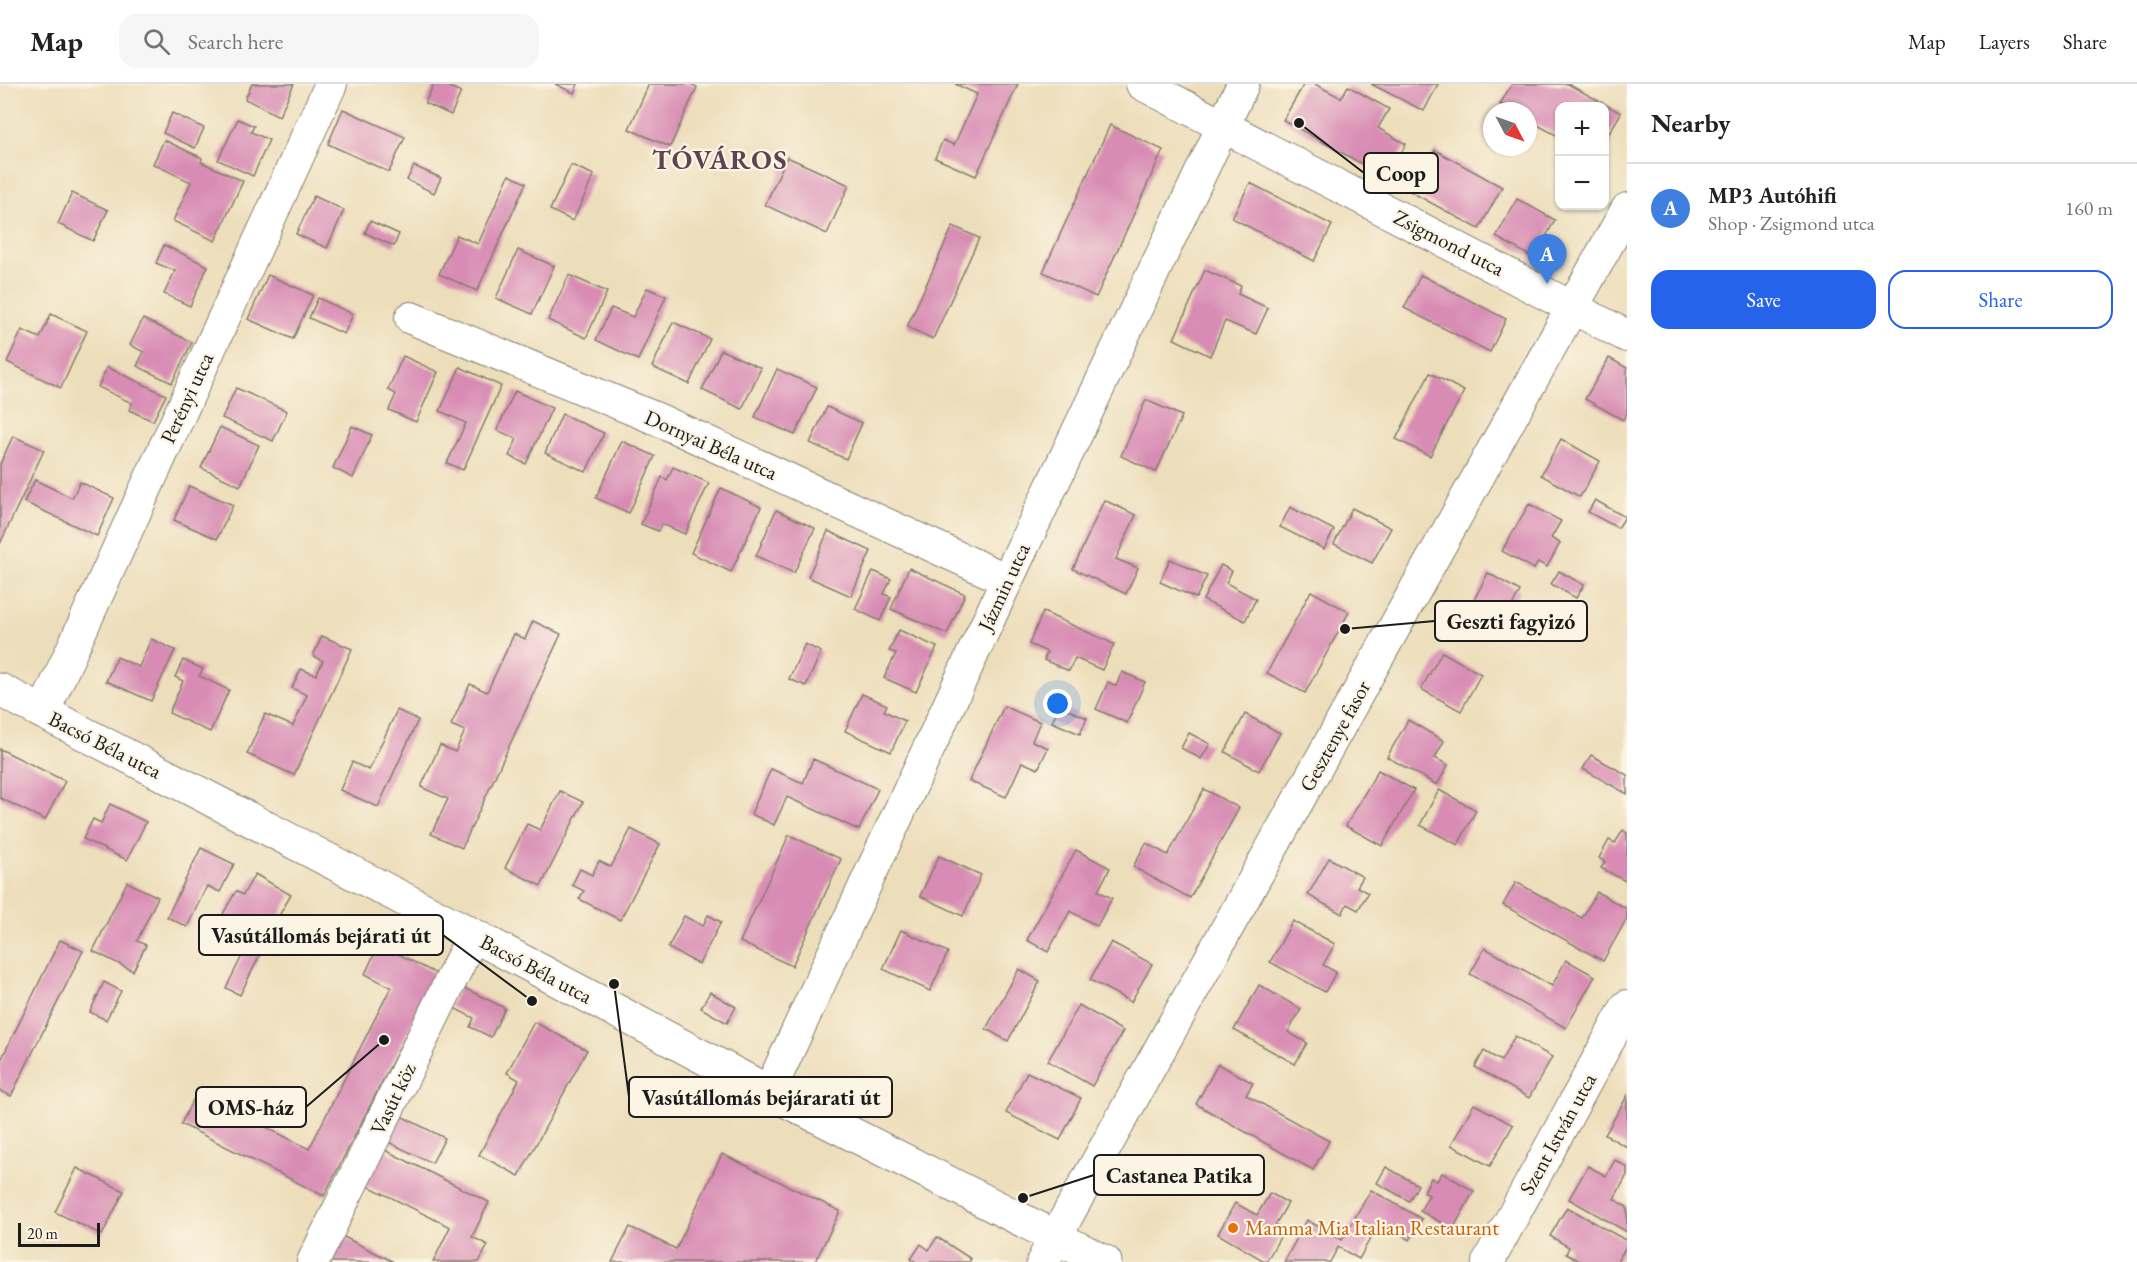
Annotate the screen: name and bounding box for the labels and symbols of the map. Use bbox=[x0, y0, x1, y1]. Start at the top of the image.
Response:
north arrow bbox=[1483, 102, 1537, 156]
district label: TÓVÁROS bbox=[652, 142, 788, 177]
callout: Coop bbox=[1364, 153, 1438, 193]
text: Coop bbox=[1376, 159, 1426, 188]
street label: Zsigmond utca bbox=[1389, 203, 1510, 282]
pin: A bbox=[1528, 234, 1566, 284]
street label: Perényi utca bbox=[154, 348, 220, 447]
street label: Dornyai Béla utca bbox=[641, 403, 782, 486]
street label: Jázmin utca bbox=[971, 538, 1036, 637]
callout: Geszti fagyizó bbox=[1435, 601, 1587, 641]
text: Geszti fagyizó bbox=[1447, 607, 1575, 636]
street label: Gesztenye fasor bbox=[1293, 675, 1376, 796]
your location bbox=[1043, 689, 1072, 718]
street label: Bacsó Béla utca bbox=[44, 705, 167, 785]
callout: Vasútállomás bejárati út bbox=[199, 915, 443, 955]
text: Vasútállomás bejárati út bbox=[211, 921, 432, 950]
street label: Bacsó Béla utca bbox=[476, 928, 597, 1010]
street label: Vasút köz bbox=[364, 1058, 422, 1139]
street label: Szent István utca bbox=[1513, 1068, 1602, 1199]
callout: Vasútállomás bejárarati út bbox=[629, 1077, 892, 1117]
text: Vasútállomás bejárarati út bbox=[642, 1083, 881, 1112]
callout: OMS-ház bbox=[196, 1087, 306, 1127]
text: OMS-ház bbox=[208, 1093, 294, 1122]
callout: Castanea Patika bbox=[1094, 1155, 1264, 1195]
text: Castanea Patika bbox=[1106, 1161, 1252, 1190]
place label: Mamma Mia Italian Restaurant bbox=[1245, 1214, 1499, 1241]
scale bar bbox=[18, 1220, 100, 1248]
marker: Mamma Mia Italian Restaurant bbox=[1226, 1221, 1240, 1235]

